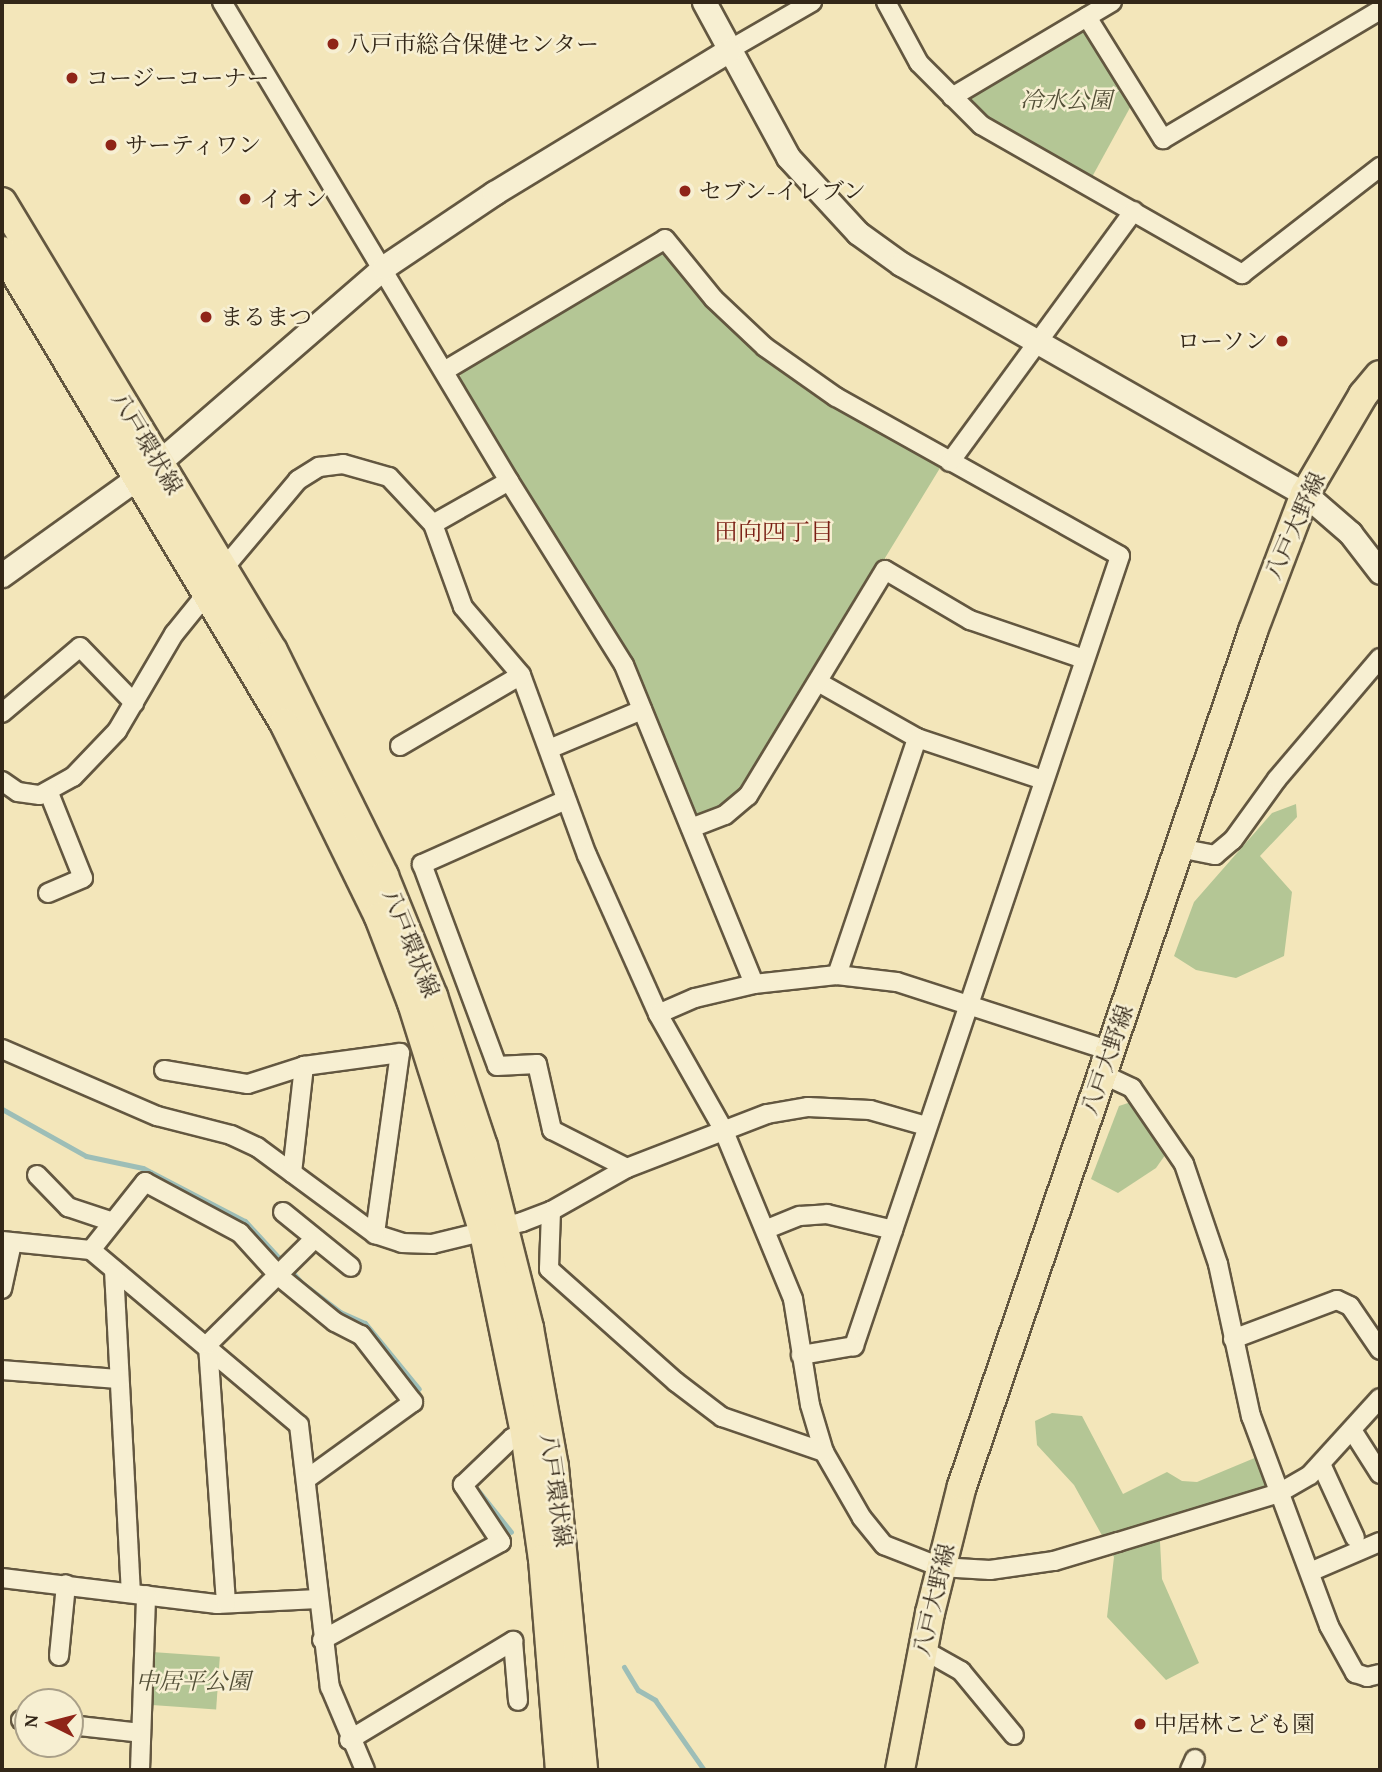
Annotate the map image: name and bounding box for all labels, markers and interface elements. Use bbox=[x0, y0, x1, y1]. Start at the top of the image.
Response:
place label: 八戸市総合保健センター bbox=[347, 30, 600, 58]
marker: 八戸市総合保健センター bbox=[325, 36, 341, 52]
place label: コージーコーナー bbox=[86, 64, 270, 92]
marker: コージーコーナー bbox=[64, 70, 80, 86]
park label: 冷水公園 bbox=[1020, 86, 1112, 114]
place label: サーティワン bbox=[125, 131, 263, 159]
marker: サーティワン bbox=[103, 137, 119, 153]
place label: セブン-イレブン bbox=[699, 177, 868, 205]
marker: セブン-イレブン bbox=[677, 183, 693, 199]
place label: イオン bbox=[259, 185, 328, 213]
marker: イオン bbox=[237, 191, 253, 207]
place label: まるまつ bbox=[220, 303, 312, 331]
marker: まるまつ bbox=[198, 309, 214, 325]
place label: ローソン bbox=[1176, 327, 1268, 355]
marker: ローソン bbox=[1274, 333, 1290, 349]
street label: 八戸環状線 bbox=[106, 387, 188, 499]
street label: 八戸大野線 bbox=[1259, 468, 1331, 584]
district label: 田向四丁目 bbox=[714, 518, 834, 546]
street label: 八戸環状線 bbox=[377, 885, 445, 1001]
street label: 八戸大野線 bbox=[1075, 1001, 1139, 1119]
street label: 八戸環状線 bbox=[534, 1431, 578, 1549]
street label: 八戸大野線 bbox=[908, 1541, 960, 1659]
park label: 中居平公園 bbox=[136, 1667, 250, 1695]
north arrow bbox=[14, 1688, 84, 1758]
place label: 中居林こども園 bbox=[1154, 1710, 1315, 1738]
text: N bbox=[16, 1713, 45, 1729]
marker: 中居林こども園 bbox=[1132, 1716, 1148, 1732]

